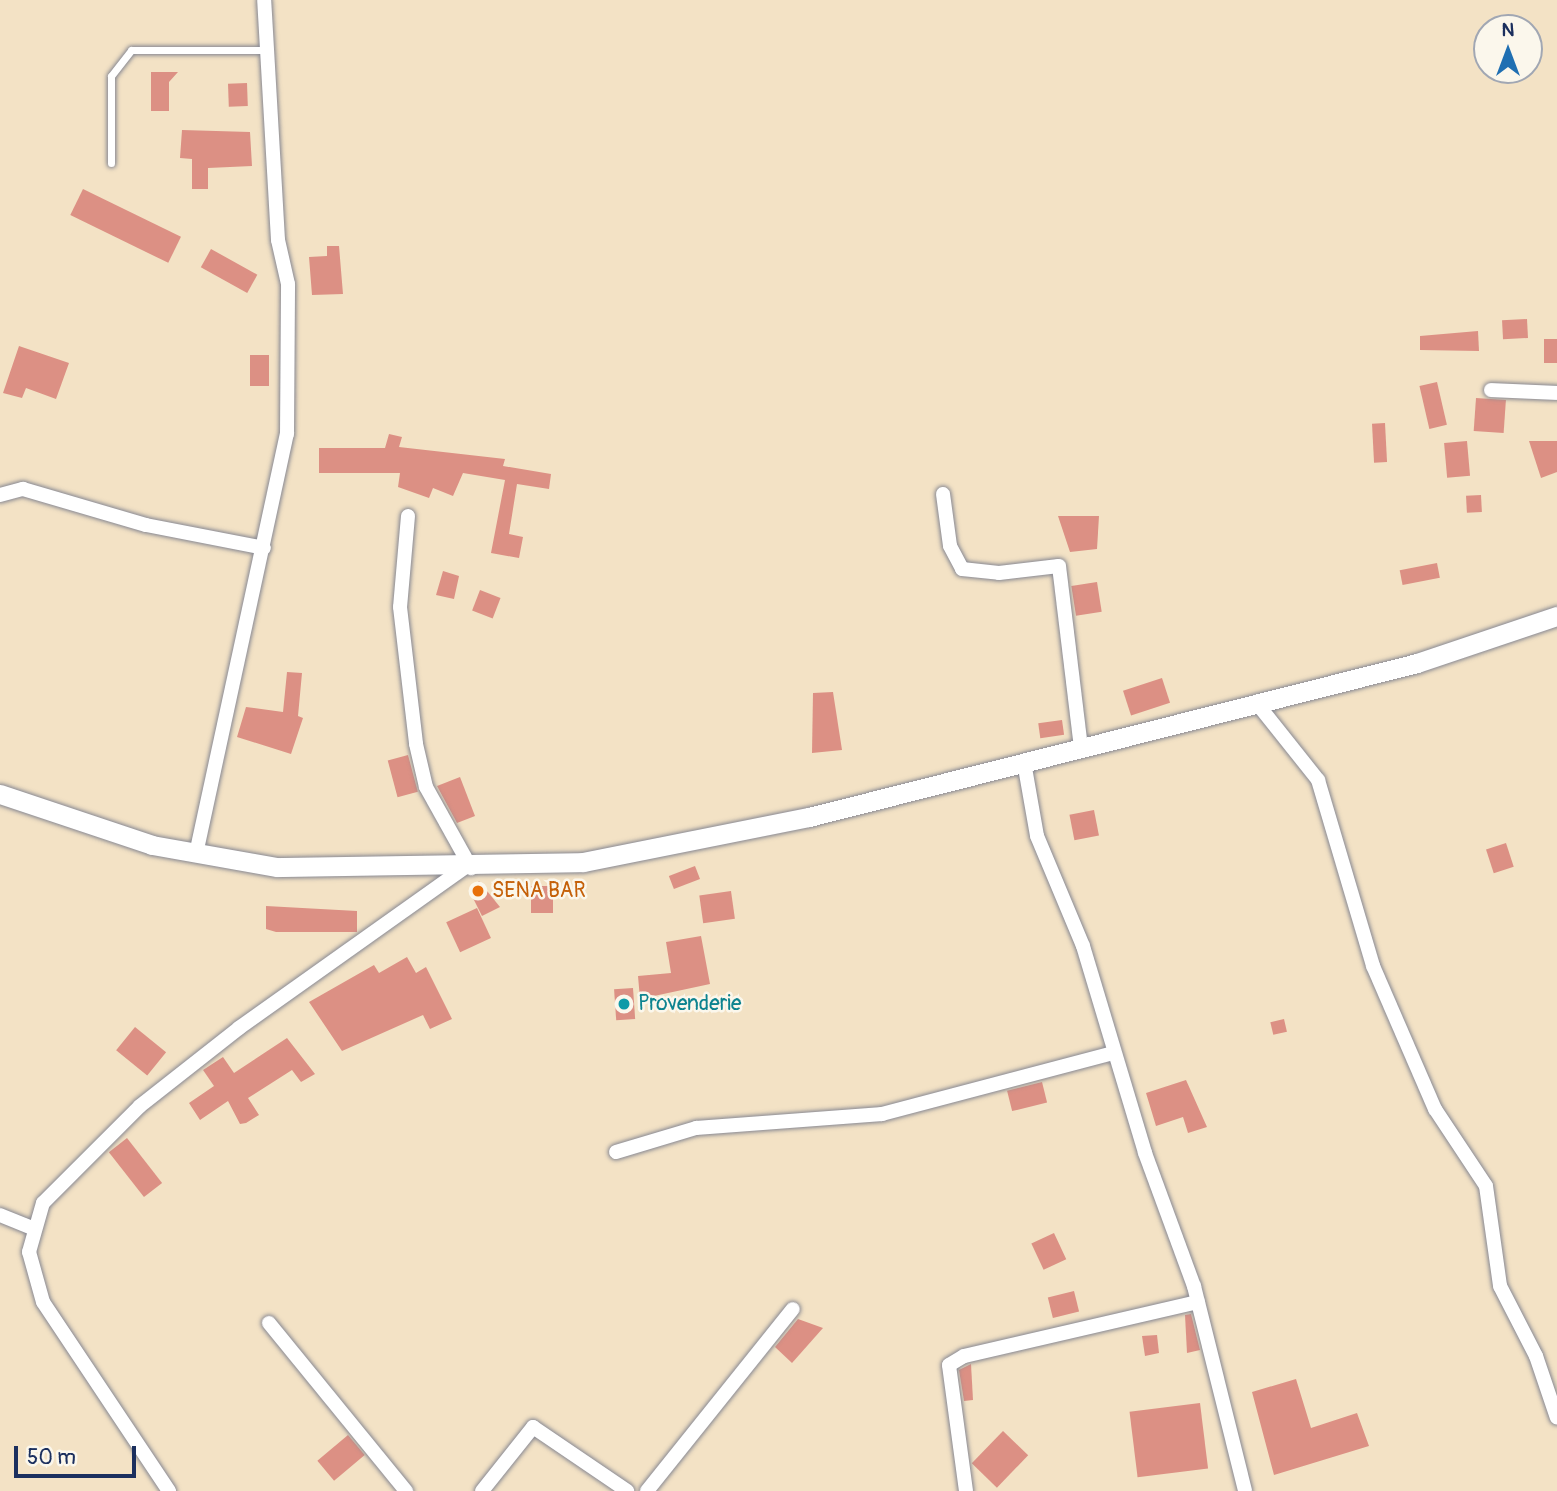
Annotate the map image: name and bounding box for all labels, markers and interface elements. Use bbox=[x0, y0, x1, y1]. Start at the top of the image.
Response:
north arrow bbox=[1473, 14, 1543, 84]
text: N bbox=[1502, 18, 1514, 42]
place label: SENA BAR bbox=[492, 878, 586, 904]
marker: SENA BAR bbox=[470, 883, 486, 899]
place label: Provenderie bbox=[638, 991, 741, 1017]
marker: Provenderie bbox=[616, 996, 632, 1012]
scale bar bbox=[18, 1432, 140, 1476]
text: 50 m bbox=[27, 1444, 76, 1471]

